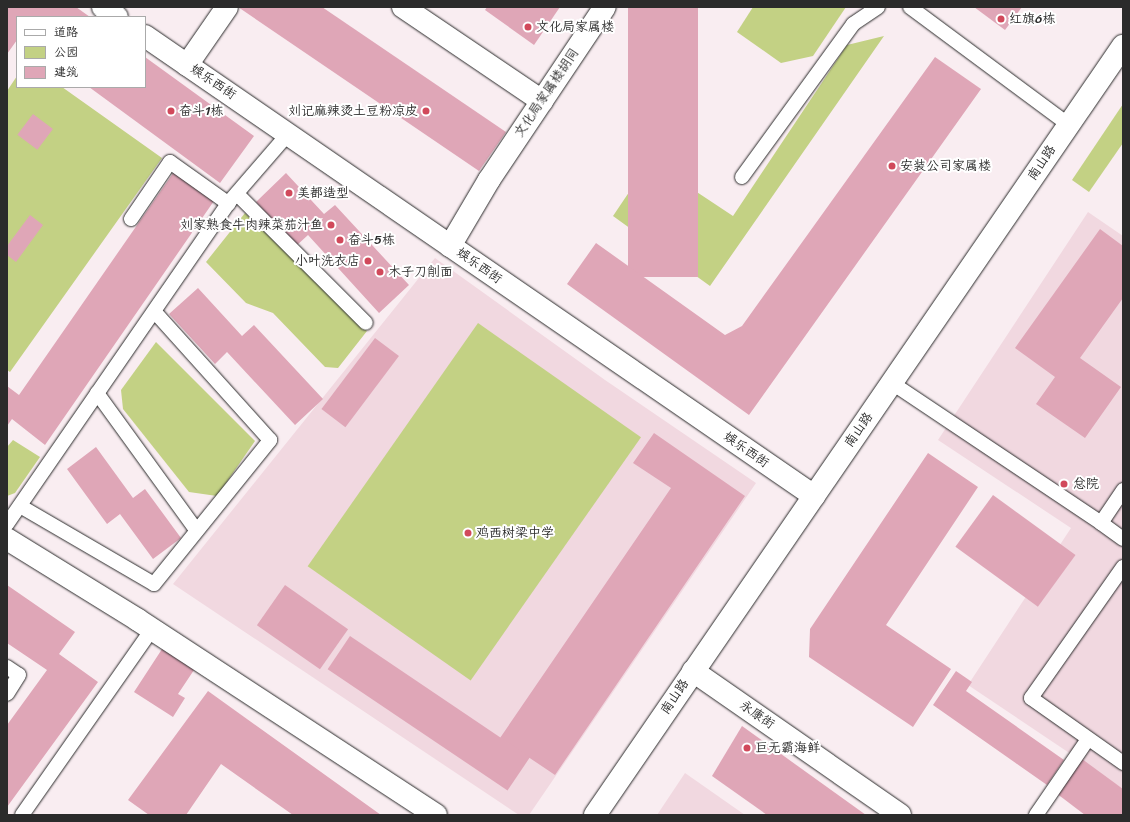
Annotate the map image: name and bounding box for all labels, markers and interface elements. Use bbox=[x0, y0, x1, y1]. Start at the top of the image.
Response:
place label: 红旗6栋 bbox=[1009, 11, 1055, 27]
marker: 红旗6栋 bbox=[996, 14, 1006, 24]
legend bbox=[16, 16, 146, 88]
place label: 文化局家属楼 bbox=[536, 19, 614, 35]
text: 道路 bbox=[54, 21, 78, 43]
marker: 文化局家属楼 bbox=[523, 22, 533, 32]
text: 公园 bbox=[54, 41, 78, 63]
street label: 文化局家属楼胡同 bbox=[511, 46, 583, 140]
text: 建筑 bbox=[54, 61, 78, 83]
street label: 娱乐西街 bbox=[187, 61, 239, 103]
place label: 奋斗1栋 bbox=[179, 103, 224, 119]
place label: 刘记麻辣烫土豆粉凉皮 bbox=[288, 103, 418, 119]
marker: 奋斗1栋 bbox=[166, 106, 176, 116]
marker: 刘记麻辣烫土豆粉凉皮 bbox=[421, 106, 431, 116]
street label: 南山路 bbox=[1025, 142, 1059, 184]
place label: 安装公司家属楼 bbox=[900, 158, 991, 174]
marker: 安装公司家属楼 bbox=[887, 161, 897, 171]
place label: 美都造型 bbox=[297, 185, 349, 201]
marker: 美都造型 bbox=[284, 188, 294, 198]
place label: 刘家熟食牛肉辣菜茄汁鱼 bbox=[180, 217, 323, 233]
marker: 刘家熟食牛肉辣菜茄汁鱼 bbox=[326, 220, 336, 230]
place label: 奋斗5栋 bbox=[348, 232, 395, 248]
marker: 奋斗5栋 bbox=[335, 235, 345, 245]
street label: 娱乐西街 bbox=[453, 245, 505, 287]
place label: 小叶洗衣店 bbox=[295, 253, 360, 269]
marker: 小叶洗衣店 bbox=[363, 256, 373, 266]
place label: 木子刀削面 bbox=[388, 264, 453, 280]
marker: 木子刀削面 bbox=[375, 267, 385, 277]
street label: 南山路 bbox=[841, 410, 877, 450]
street label: 娱乐西街 bbox=[720, 429, 772, 471]
place label: 总院 bbox=[1073, 476, 1099, 492]
marker: 总院 bbox=[1058, 478, 1070, 490]
place label: 鸡西树梁中学 bbox=[476, 525, 554, 541]
marker: 鸡西树梁中学 bbox=[463, 528, 473, 538]
street label: 南山路 bbox=[658, 676, 692, 718]
street label: 永康街 bbox=[737, 697, 777, 733]
place label: 巨无霸海鲜 bbox=[755, 740, 820, 756]
marker: 巨无霸海鲜 bbox=[742, 743, 752, 753]

